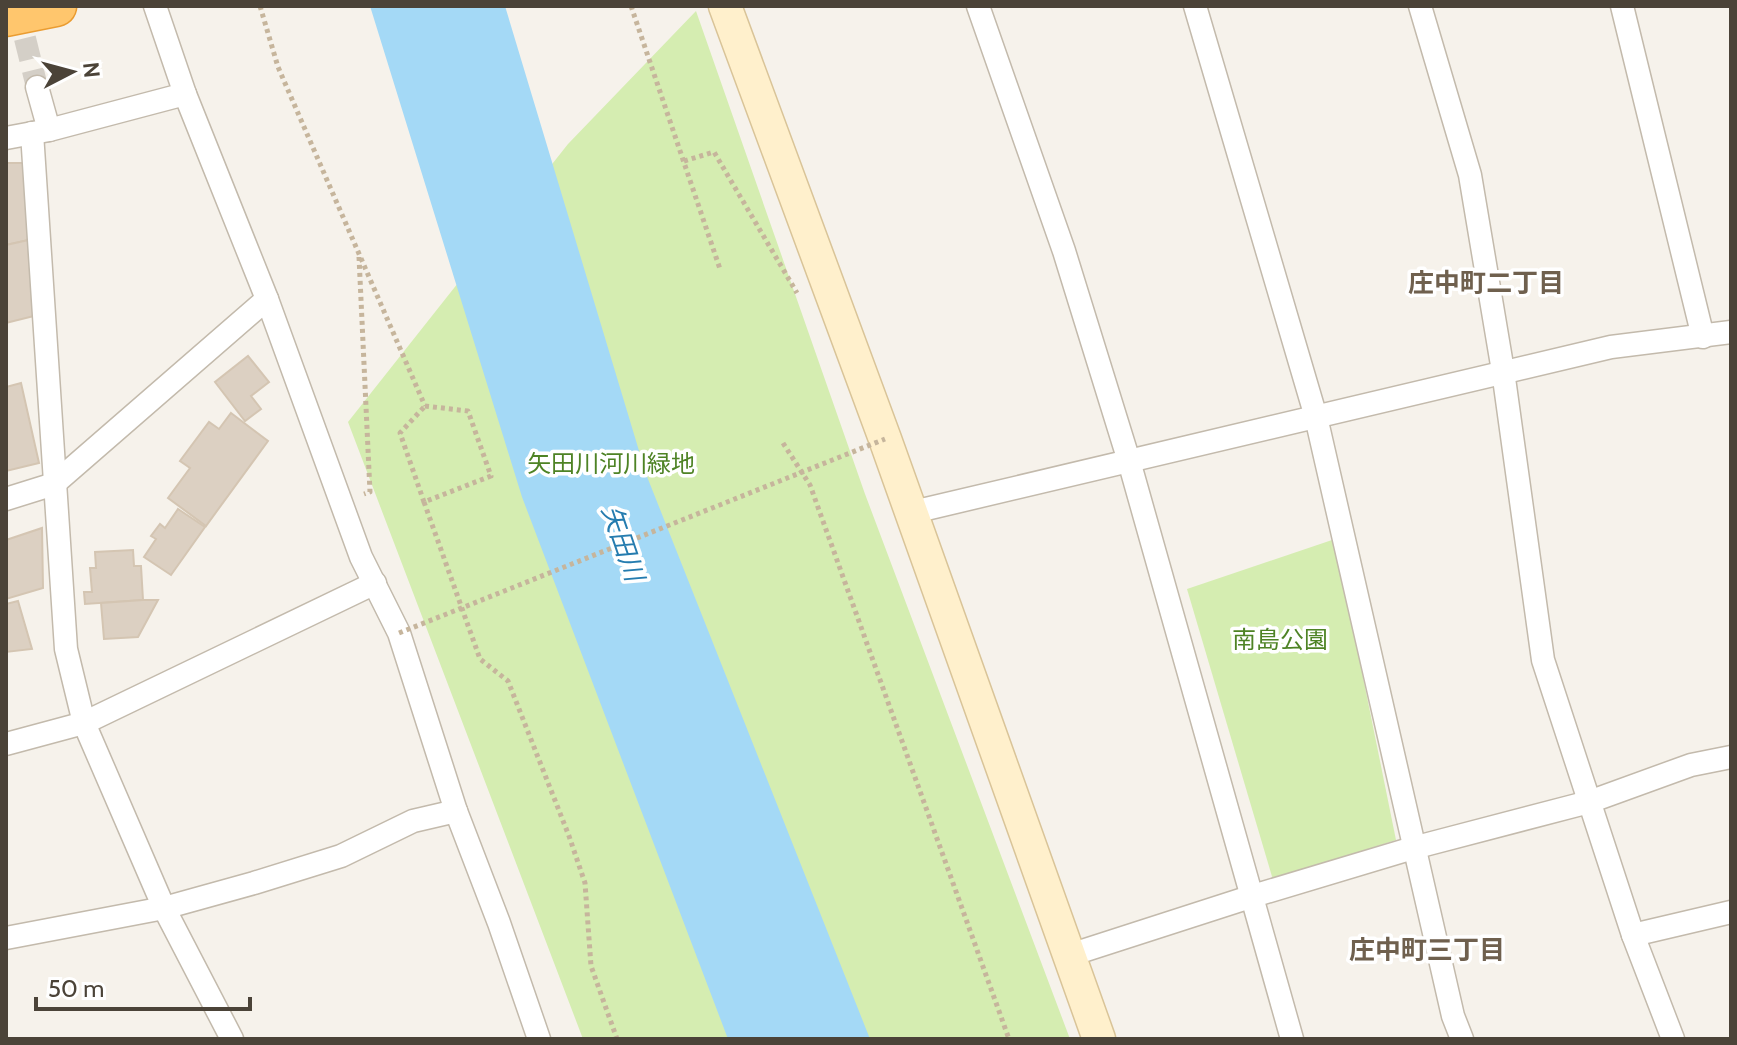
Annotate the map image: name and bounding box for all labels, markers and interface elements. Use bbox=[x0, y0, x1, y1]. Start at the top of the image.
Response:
north arrow bbox=[32, 32, 112, 112]
text: N bbox=[77, 61, 106, 79]
district label: 庄中町二丁目 bbox=[1408, 267, 1564, 299]
park label: 矢田川河川緑地 bbox=[527, 449, 695, 478]
water label: 矢田川 bbox=[595, 501, 652, 588]
park label: 南島公園 bbox=[1232, 625, 1328, 654]
district label: 庄中町三丁目 bbox=[1349, 934, 1505, 966]
scale bar bbox=[36, 961, 250, 1011]
text: 50 m bbox=[48, 974, 104, 1003]

